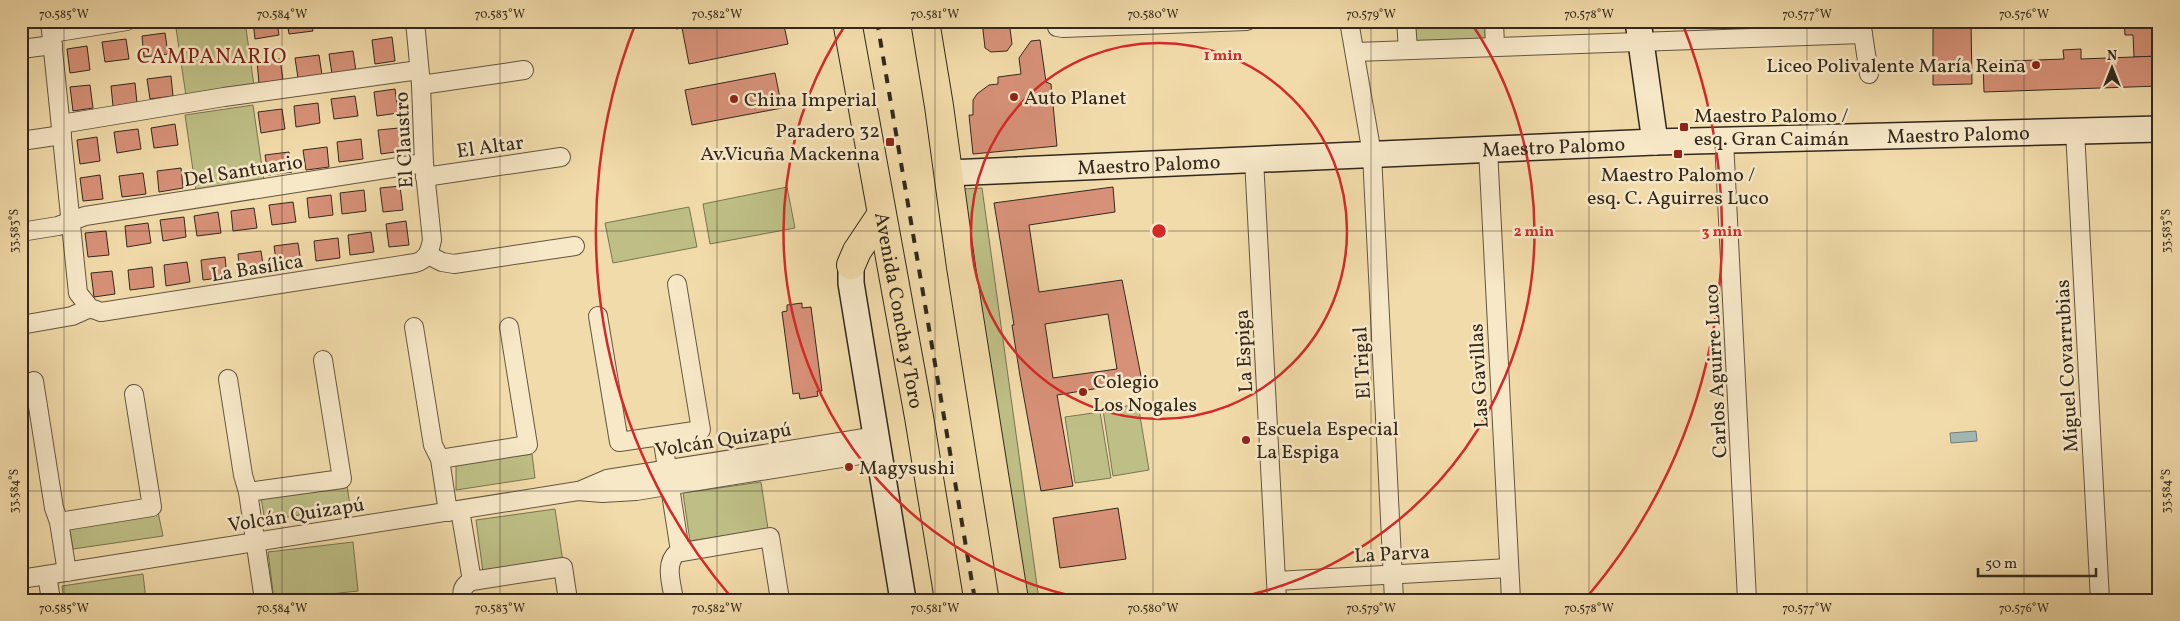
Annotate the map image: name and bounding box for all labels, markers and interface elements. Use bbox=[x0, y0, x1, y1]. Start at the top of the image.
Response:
text: 70.585°W bbox=[39, 7, 89, 23]
text: 70.584°W bbox=[257, 7, 307, 23]
text: 70.583°W bbox=[475, 7, 525, 23]
text: 70.582°W bbox=[692, 7, 742, 23]
text: 70.581°W bbox=[911, 7, 959, 23]
text: 70.580°W bbox=[1127, 7, 1179, 23]
text: 70.579°W bbox=[1346, 7, 1396, 23]
text: 70.578°W bbox=[1564, 7, 1614, 23]
text: 70.577°W bbox=[1782, 7, 1832, 23]
text: 70.576°W bbox=[1999, 7, 2049, 23]
north arrow bbox=[2088, 42, 2138, 92]
district label: CAMPANARIO bbox=[137, 43, 287, 72]
text: 1 min bbox=[1204, 46, 1242, 67]
text: N bbox=[2107, 47, 2117, 66]
place label: Liceo Polivalente María Reina bbox=[1766, 53, 2026, 81]
marker: Liceo Polivalente María Reina bbox=[2030, 59, 2042, 71]
place label: Auto Planet bbox=[1024, 85, 1126, 113]
place label: China Imperial bbox=[744, 87, 877, 115]
street label: El Claustro bbox=[388, 91, 422, 189]
marker: Auto Planet bbox=[1008, 91, 1020, 103]
marker: China Imperial bbox=[728, 93, 740, 105]
place label: Maestro Palomo / esq. Gran Caimán bbox=[1694, 103, 1849, 154]
place label: Paradero 32 Av.Vicuña Mackenna bbox=[700, 118, 880, 169]
street label: Maestro Palomo bbox=[1886, 120, 2030, 152]
marker: Maestro Palomo / esq. Gran Caimán bbox=[1678, 121, 1690, 133]
street label: El Altar bbox=[455, 129, 526, 167]
street label: Maestro Palomo bbox=[1481, 131, 1626, 166]
marker: Paradero 32 Av.Vicuña Mackenna bbox=[884, 136, 896, 148]
marker: Maestro Palomo / esq. C. Aguirres Luco bbox=[1672, 148, 1684, 160]
street label: Del Santuario bbox=[182, 149, 305, 195]
street label: Maestro Palomo bbox=[1077, 149, 1221, 183]
place label: Maestro Palomo / esq. C. Aguirres Luco bbox=[1587, 162, 1769, 213]
text: 33.583°S bbox=[7, 209, 23, 253]
text: 33.583°S bbox=[2159, 209, 2175, 253]
street label: Avenida Concha y Toro bbox=[866, 210, 929, 411]
centre of rings bbox=[1150, 222, 1168, 240]
text: 2 min bbox=[1514, 222, 1554, 243]
text: 3 min bbox=[1702, 222, 1742, 243]
street label: La Basílica bbox=[209, 248, 305, 290]
street label: Miguel Covarrubias bbox=[2049, 279, 2087, 453]
street label: Carlos Aguirre Luco bbox=[1698, 283, 1736, 459]
street label: La Espiga bbox=[1229, 308, 1261, 393]
street label: Las Gavillas bbox=[1463, 323, 1497, 429]
street label: El Trigal bbox=[1347, 326, 1379, 400]
place label: Colegio Los Nogales bbox=[1093, 369, 1197, 420]
marker: Colegio Los Nogales bbox=[1077, 386, 1089, 398]
street label: Volcán Quizapú bbox=[653, 416, 794, 466]
place label: Escuela Especial La Espiga bbox=[1256, 416, 1399, 467]
marker: Escuela Especial La Espiga bbox=[1240, 434, 1252, 446]
place label: Magysushi bbox=[859, 455, 955, 483]
marker: Magysushi bbox=[843, 461, 855, 473]
text: 33.584°S bbox=[7, 469, 23, 513]
text: 33.584°S bbox=[2159, 469, 2175, 513]
street label: Volcán Quizapú bbox=[226, 491, 367, 541]
street label: La Parva bbox=[1354, 539, 1431, 571]
scale bar bbox=[1978, 546, 2095, 578]
text: 50 m bbox=[1985, 554, 2017, 575]
text: 70.585°W bbox=[39, 601, 89, 617]
text: 70.584°W bbox=[257, 601, 307, 617]
text: 70.583°W bbox=[475, 601, 525, 617]
text: 70.582°W bbox=[692, 601, 742, 617]
text: 70.581°W bbox=[911, 601, 959, 617]
text: 70.580°W bbox=[1127, 601, 1179, 617]
text: 70.579°W bbox=[1346, 601, 1396, 617]
text: 70.578°W bbox=[1564, 601, 1614, 617]
text: 70.577°W bbox=[1782, 601, 1832, 617]
text: 70.576°W bbox=[1999, 601, 2049, 617]

